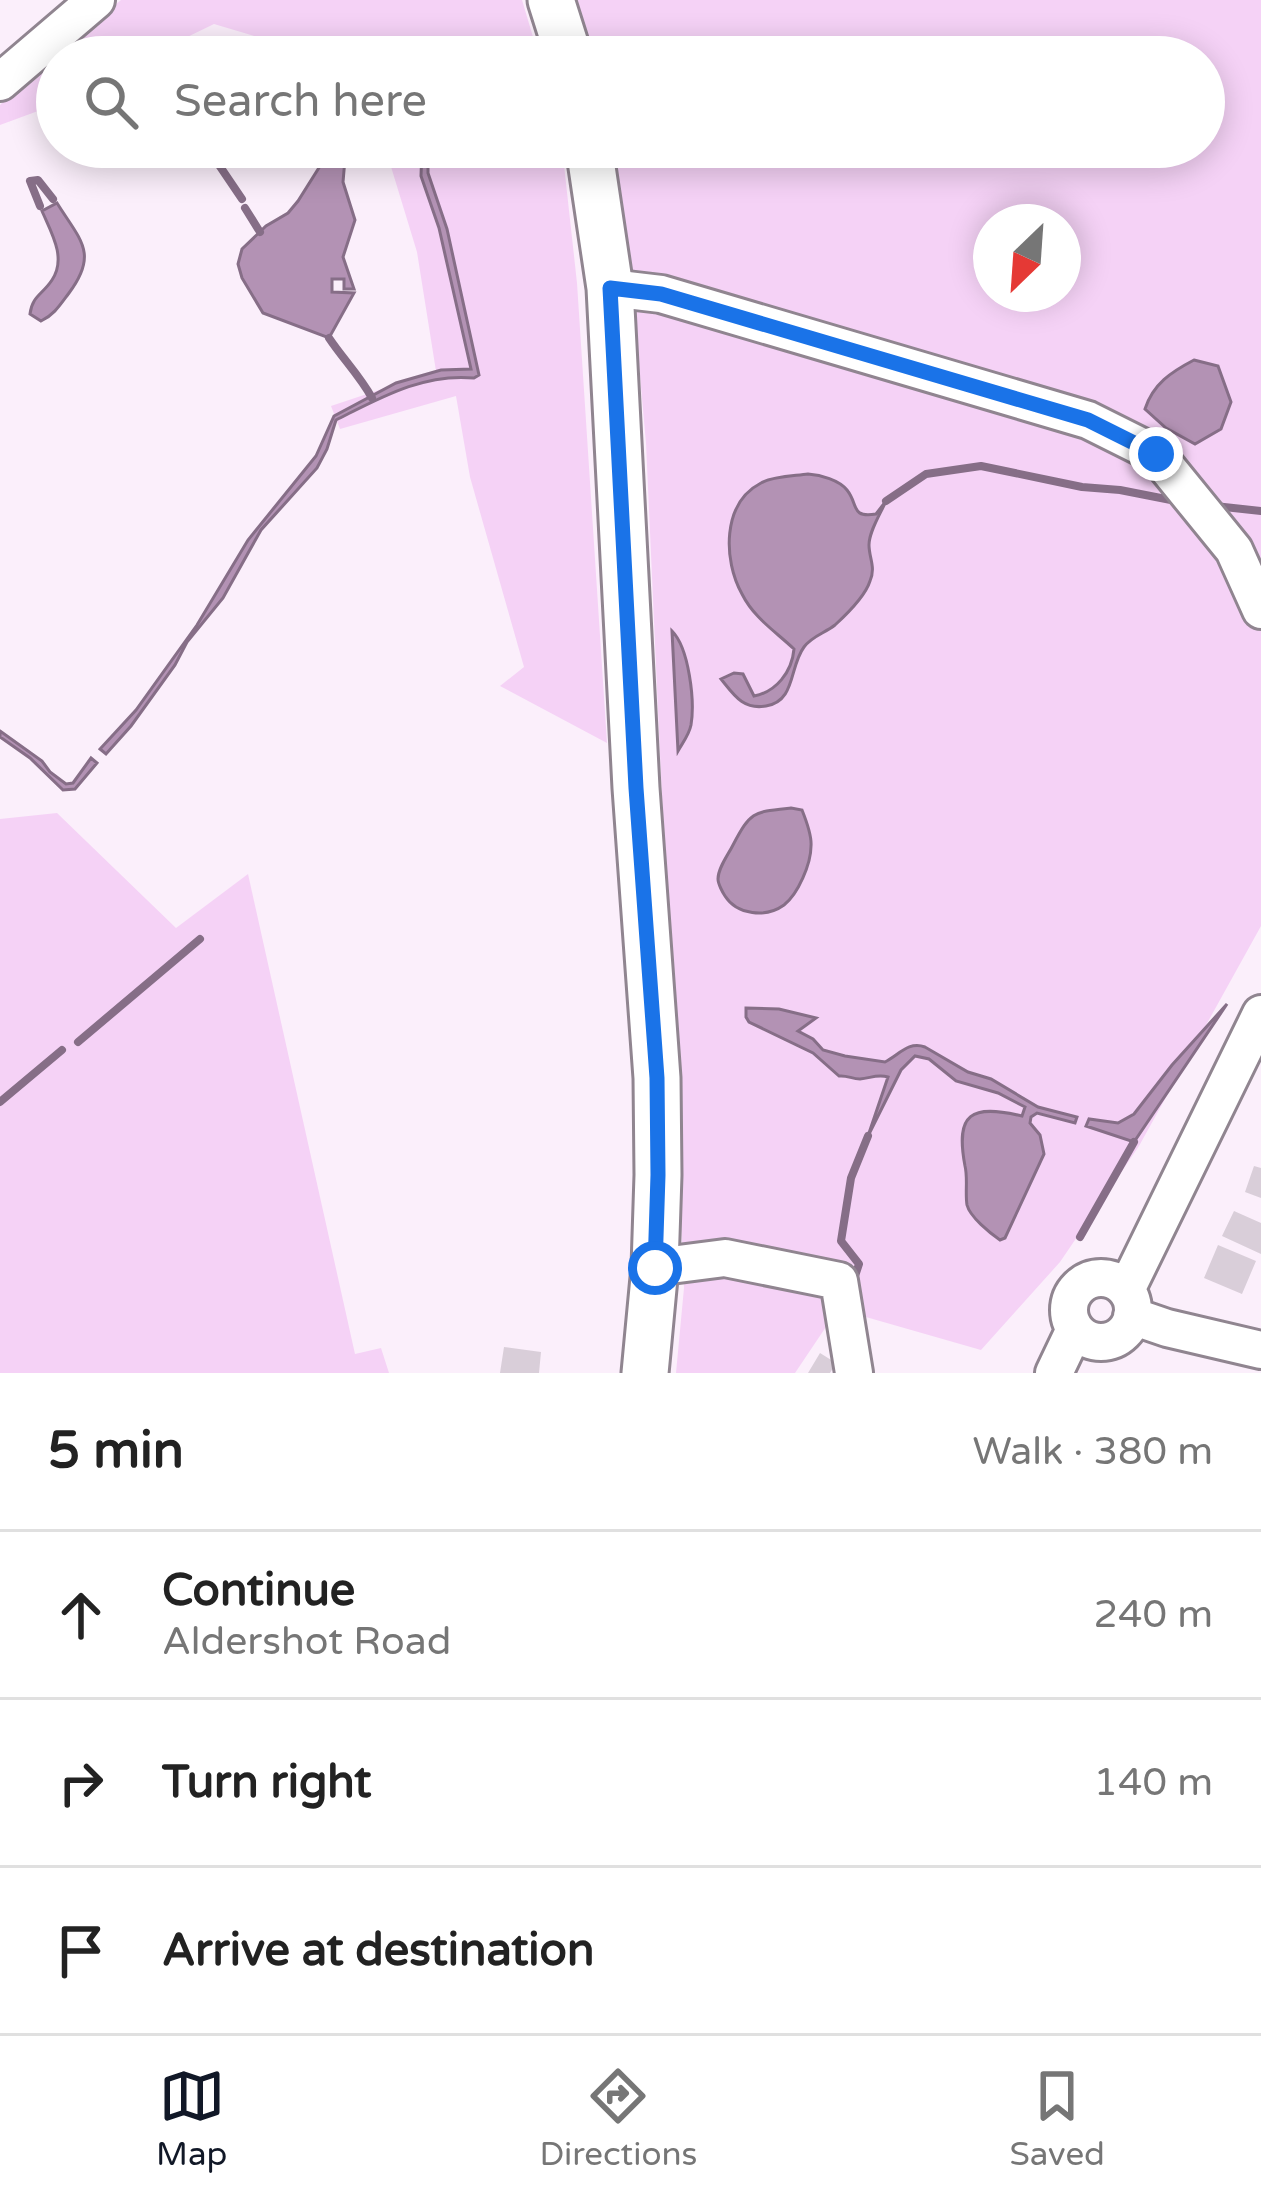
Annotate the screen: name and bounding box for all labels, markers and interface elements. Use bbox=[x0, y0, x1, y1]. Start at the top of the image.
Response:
search box bbox=[36, 36, 1225, 168]
icon: search bbox=[78, 69, 144, 135]
text: Search here bbox=[174, 75, 427, 129]
north arrow bbox=[973, 204, 1081, 312]
route end bbox=[1129, 427, 1183, 481]
route start bbox=[628, 1241, 682, 1295]
text: 5 min bbox=[48, 1420, 184, 1482]
text: Walk · 380 m bbox=[972, 1428, 1213, 1475]
text: Continue bbox=[162, 1564, 355, 1618]
icon: ahead bbox=[48, 1582, 114, 1648]
text: 240 m bbox=[1094, 1591, 1213, 1638]
text: Aldershot Road bbox=[162, 1618, 451, 1665]
icon: right bbox=[48, 1750, 114, 1816]
text: Turn right bbox=[162, 1756, 371, 1810]
text: 140 m bbox=[1094, 1759, 1213, 1806]
icon: arrive bbox=[48, 1918, 114, 1984]
text: Arrive at destination bbox=[162, 1924, 594, 1978]
tab: Map bbox=[156, 2063, 227, 2174]
tab: Directions bbox=[539, 2063, 697, 2174]
tab: Saved bbox=[1010, 2063, 1105, 2174]

